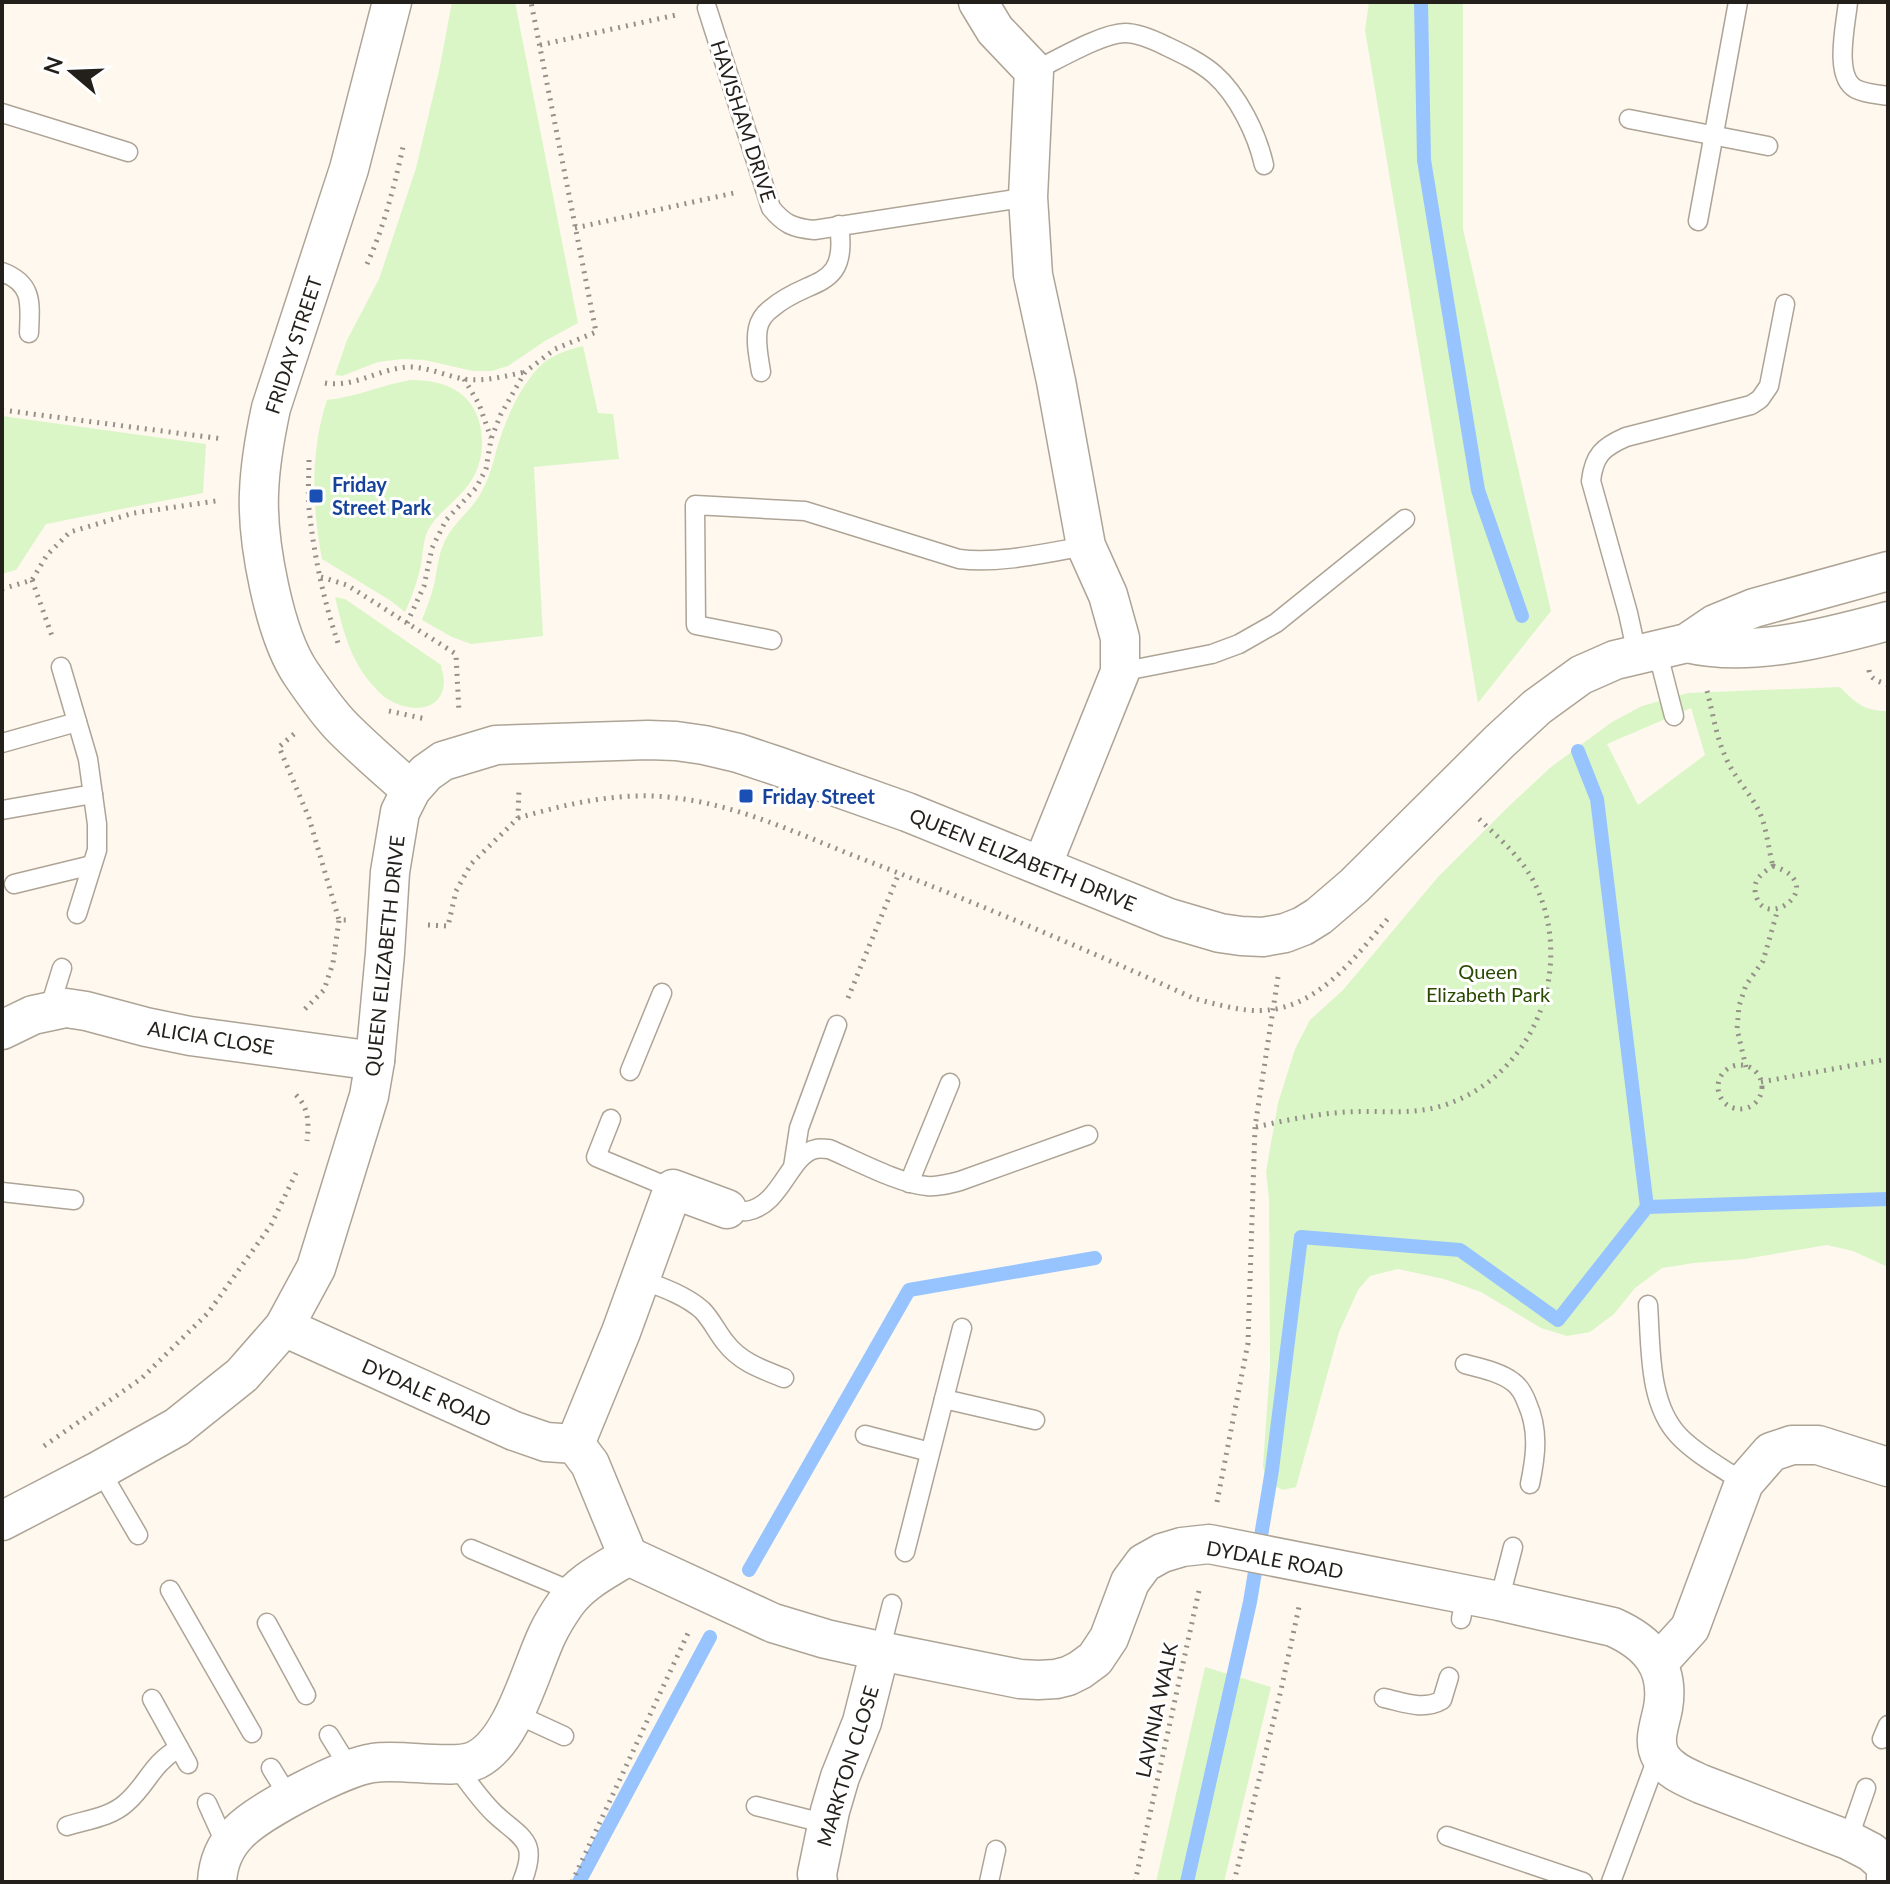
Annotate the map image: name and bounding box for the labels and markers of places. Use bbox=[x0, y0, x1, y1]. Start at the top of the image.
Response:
place label: Friday Street Park bbox=[332, 472, 431, 519]
marker: Friday Street Park bbox=[307, 487, 325, 505]
place label: Friday Street bbox=[762, 784, 876, 808]
marker: Friday Street bbox=[737, 787, 755, 805]

